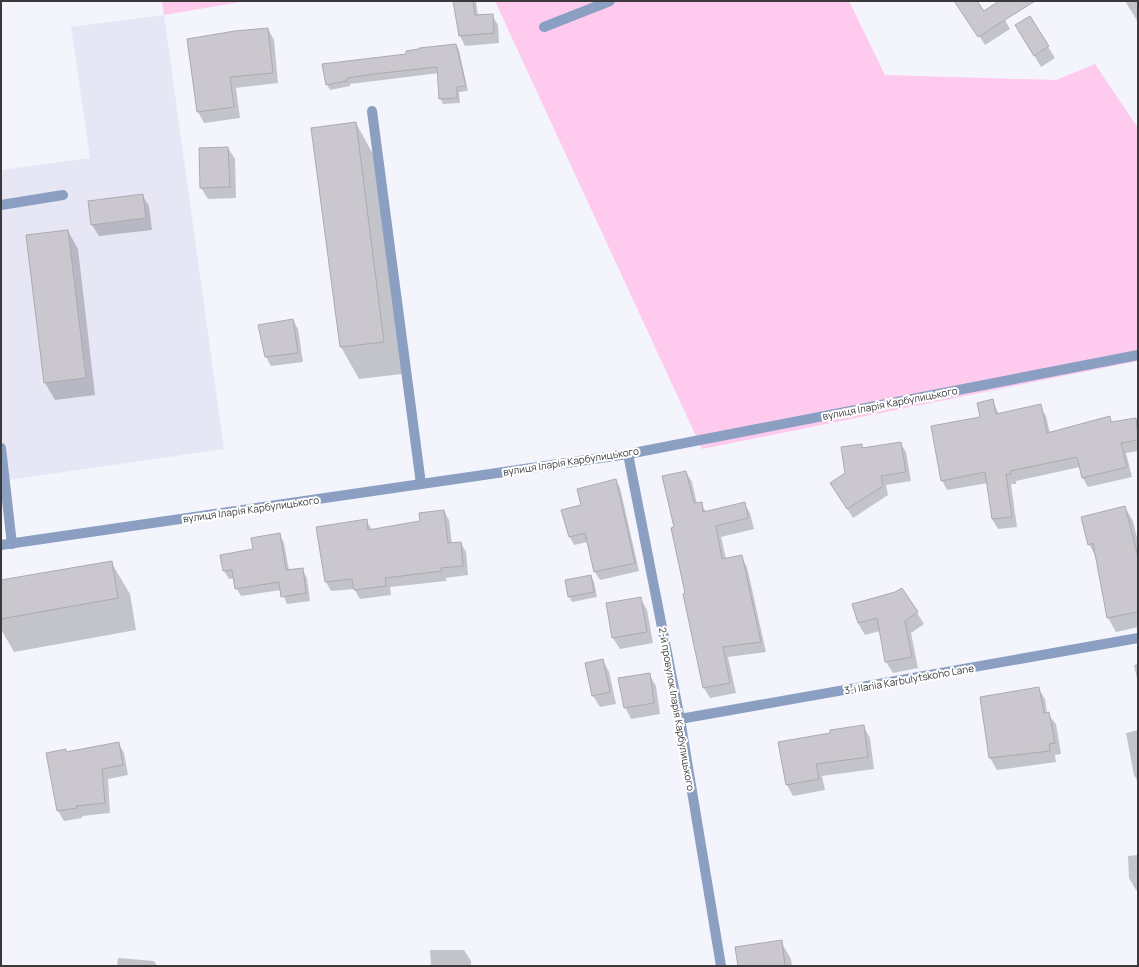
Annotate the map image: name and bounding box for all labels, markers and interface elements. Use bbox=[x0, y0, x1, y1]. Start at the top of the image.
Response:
street label: вулиця Іларія Карбулицького bbox=[821, 383, 959, 423]
street label: вулиця Іларія Карбулицького bbox=[502, 443, 640, 479]
street label: вулиця Іларія Карбулицького bbox=[182, 493, 320, 525]
street label: 2-й провулок Іларія Карбулицького bbox=[656, 626, 698, 792]
street label: 3-i Ilariia Karbulytskoho Lane bbox=[843, 661, 975, 697]

